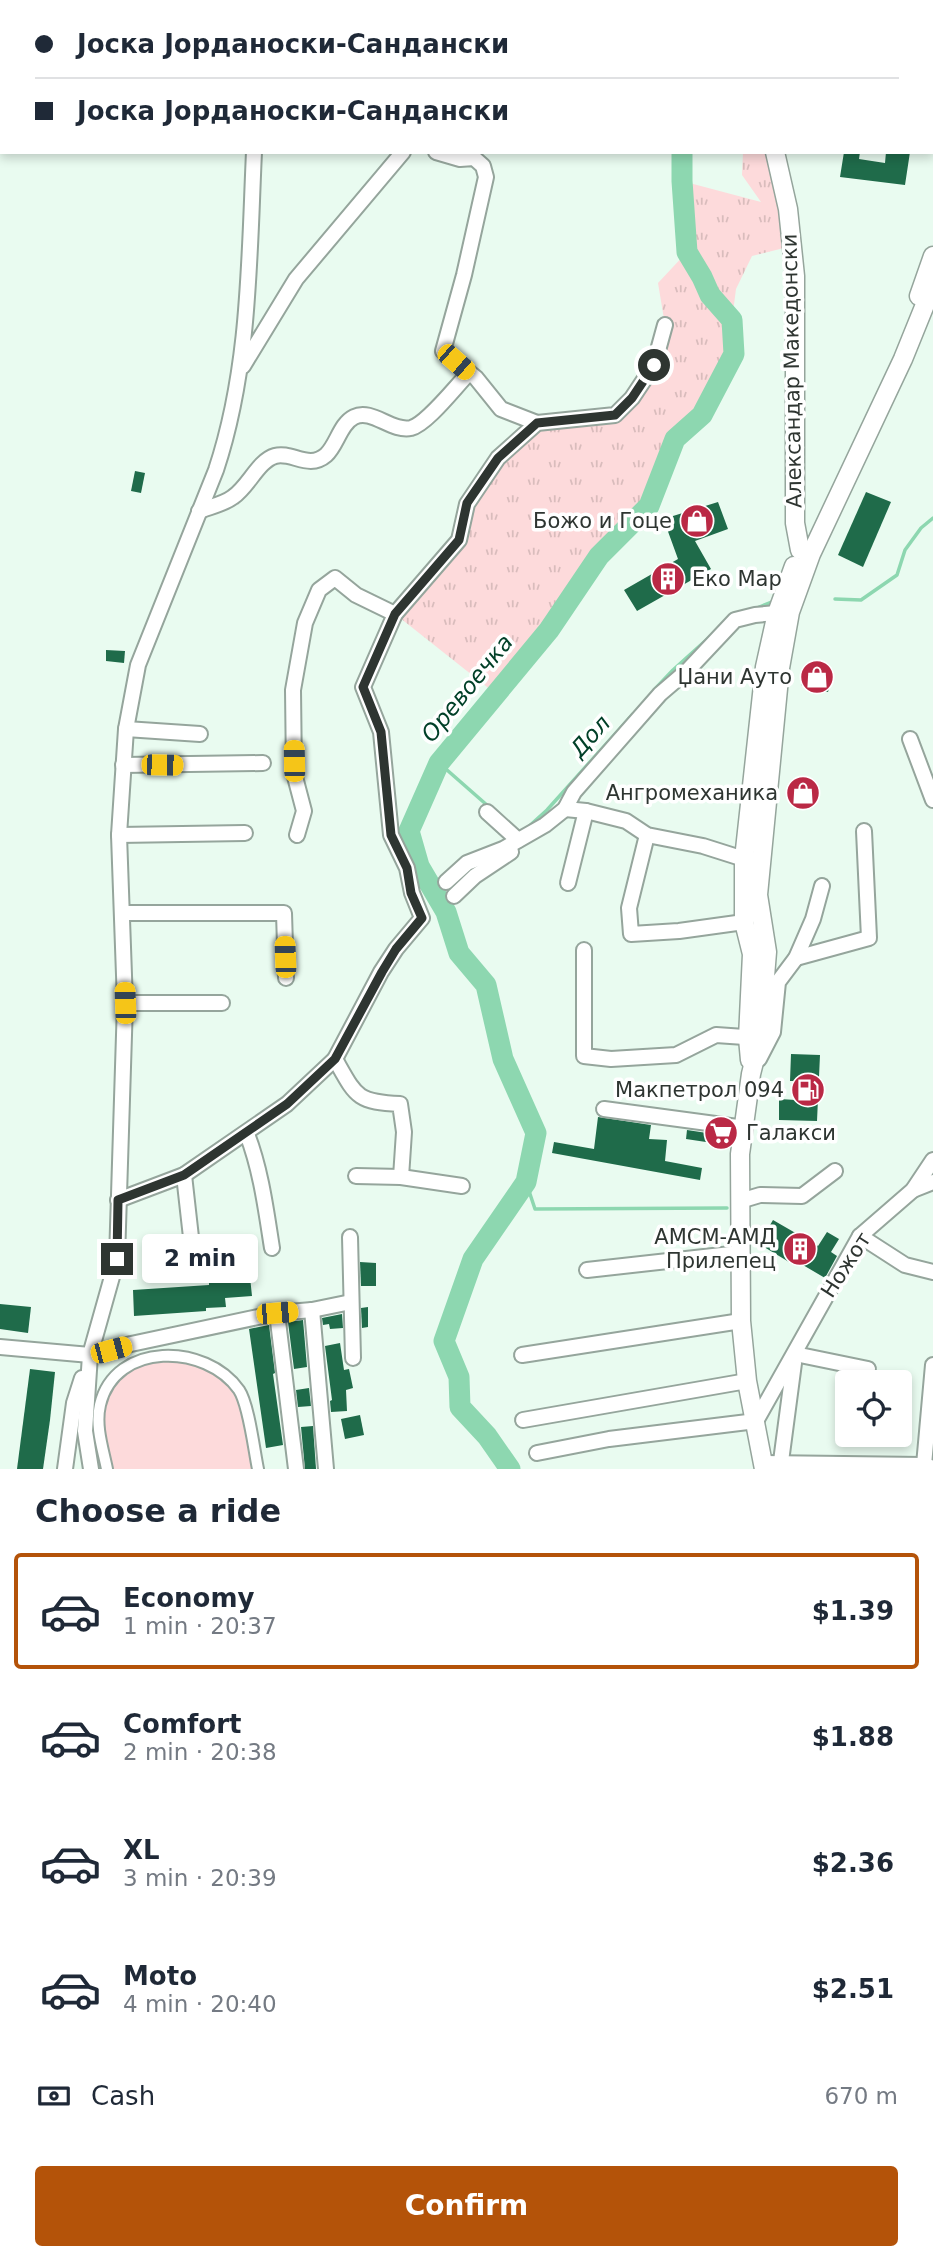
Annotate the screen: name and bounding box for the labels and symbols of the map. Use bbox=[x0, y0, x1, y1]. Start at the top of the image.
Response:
street label: Александар Македонски bbox=[778, 234, 806, 508]
car bbox=[434, 340, 479, 384]
route start bbox=[638, 349, 670, 381]
shop icon: Божо и Гоце bbox=[678, 502, 716, 540]
place label: Божо и Гоце bbox=[533, 509, 672, 533]
building icon: Еко Мар bbox=[649, 560, 687, 598]
place label: Еко Мар bbox=[692, 567, 782, 591]
water label: Оревоечка bbox=[416, 629, 518, 747]
shop icon: Џани Ауто bbox=[798, 658, 836, 696]
place label: Џани Ауто bbox=[677, 665, 792, 689]
water label: Дол bbox=[564, 710, 615, 763]
car bbox=[284, 740, 305, 782]
car bbox=[141, 754, 184, 776]
shop icon: Ангромеханика bbox=[784, 774, 822, 812]
place label: Ангромеханика bbox=[606, 781, 778, 805]
car bbox=[274, 936, 297, 978]
car bbox=[114, 982, 137, 1024]
fuel station icon: Макпетрол 094 bbox=[789, 1071, 827, 1109]
place label: Макпетрол 094 bbox=[615, 1078, 784, 1102]
supermarket icon: Галакси bbox=[702, 1114, 740, 1152]
place label: Галакси bbox=[746, 1121, 836, 1145]
place label: АМСМ-АМД Прилепец bbox=[654, 1225, 776, 1273]
street label: Ножот bbox=[816, 1228, 876, 1302]
building icon: АМСМ-АМД Прилепец bbox=[781, 1230, 819, 1268]
callout: 2 min bbox=[142, 1234, 257, 1284]
route end bbox=[101, 1243, 133, 1275]
car bbox=[256, 1301, 299, 1325]
car bbox=[88, 1334, 135, 1366]

